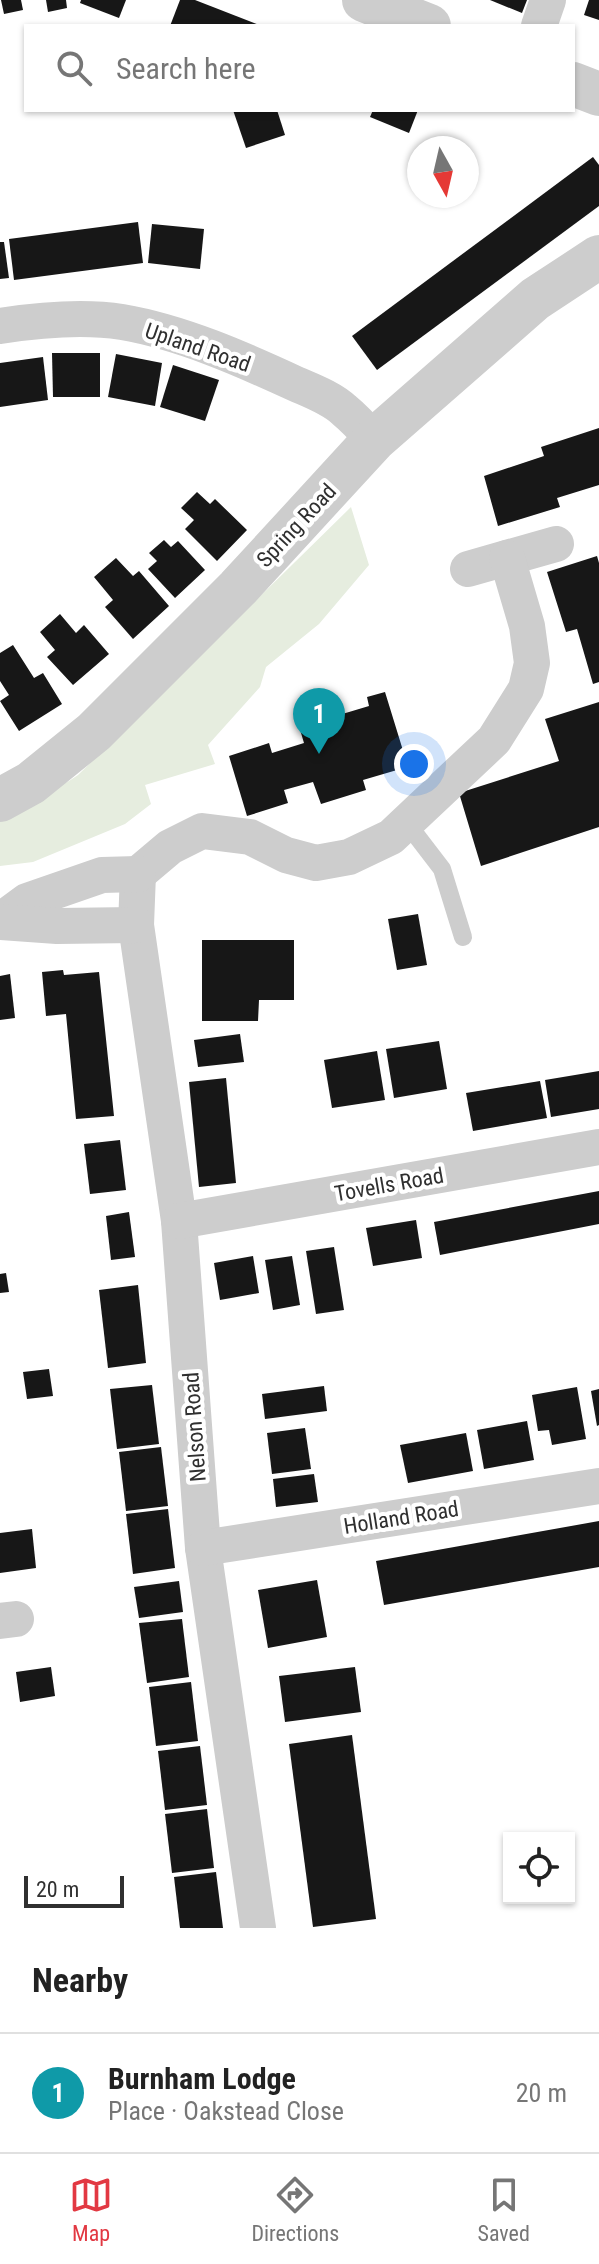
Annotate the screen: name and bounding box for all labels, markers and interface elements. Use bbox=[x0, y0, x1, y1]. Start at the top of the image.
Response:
search box bbox=[24, 24, 575, 112]
icon: search bbox=[52, 46, 96, 90]
text: Search here bbox=[116, 51, 256, 86]
north arrow bbox=[407, 136, 479, 208]
street label: Upland Road bbox=[142, 318, 254, 377]
street label: Spring Road bbox=[252, 479, 341, 572]
pin: 1 bbox=[293, 688, 345, 754]
your location bbox=[394, 744, 434, 784]
street label: Tovells Road bbox=[333, 1163, 446, 1206]
street label: Nelson Road bbox=[178, 1371, 211, 1483]
street label: Holland Road bbox=[342, 1496, 460, 1539]
map controls bbox=[503, 1832, 575, 1904]
button: locate bbox=[503, 1832, 575, 1904]
scale bar bbox=[24, 1872, 124, 1908]
text: 20 m bbox=[36, 1877, 79, 1902]
text: Nearby bbox=[32, 1960, 128, 2000]
text: Burnham Lodge bbox=[108, 2061, 296, 2096]
text: 1 bbox=[51, 2078, 65, 2108]
text: 20 m bbox=[516, 2078, 567, 2108]
text: Place · Oakstead Close bbox=[108, 2096, 344, 2126]
tab: Map bbox=[69, 2173, 113, 2246]
tab: Directions bbox=[251, 2173, 339, 2246]
tab: Saved bbox=[478, 2173, 530, 2246]

